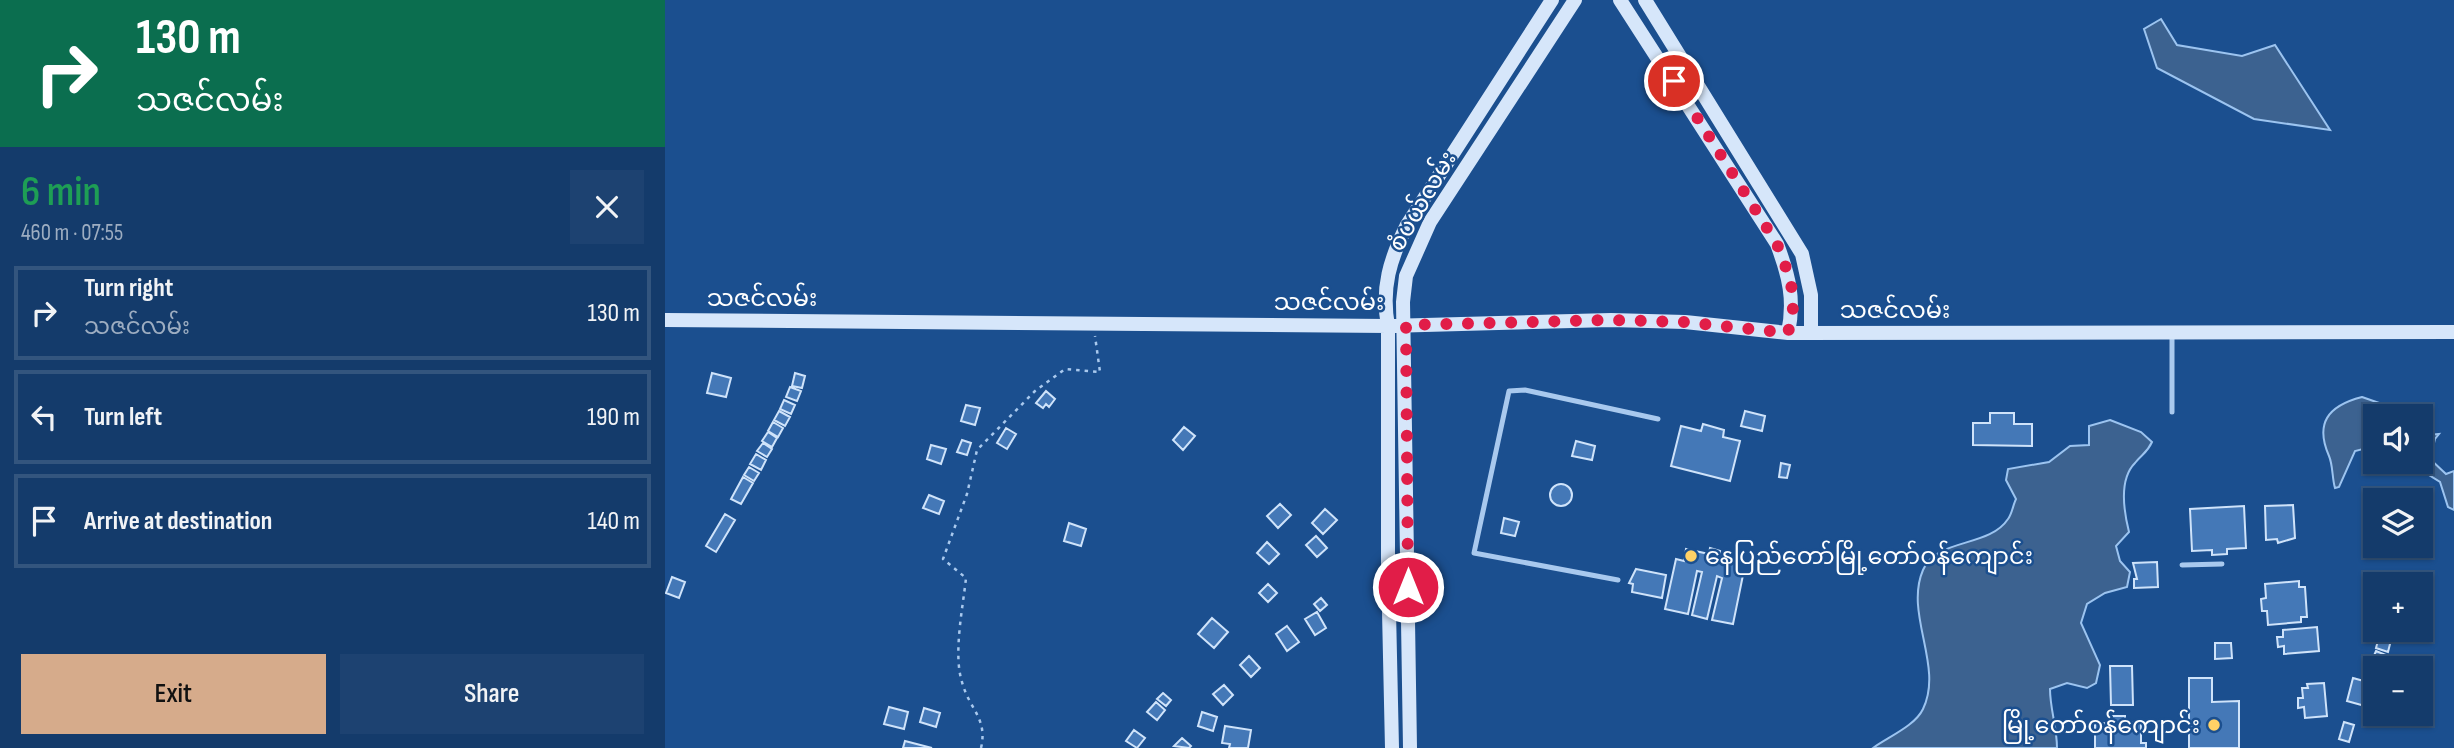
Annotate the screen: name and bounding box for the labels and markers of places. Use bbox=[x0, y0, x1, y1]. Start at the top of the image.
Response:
pin bbox=[1644, 51, 1704, 111]
place label: နေပြည်တော်မြို့တော်ဝန်ကျောင်း bbox=[1705, 540, 2033, 575]
marker: နေပြည်တော်မြို့တော်ဝန်ကျောင်း bbox=[1683, 548, 1699, 564]
place label: မြို့တော်ဝန်ကျောင်း bbox=[2002, 709, 2200, 744]
marker: မြို့တော်ဝန်ကျောင်း bbox=[2206, 717, 2222, 733]

